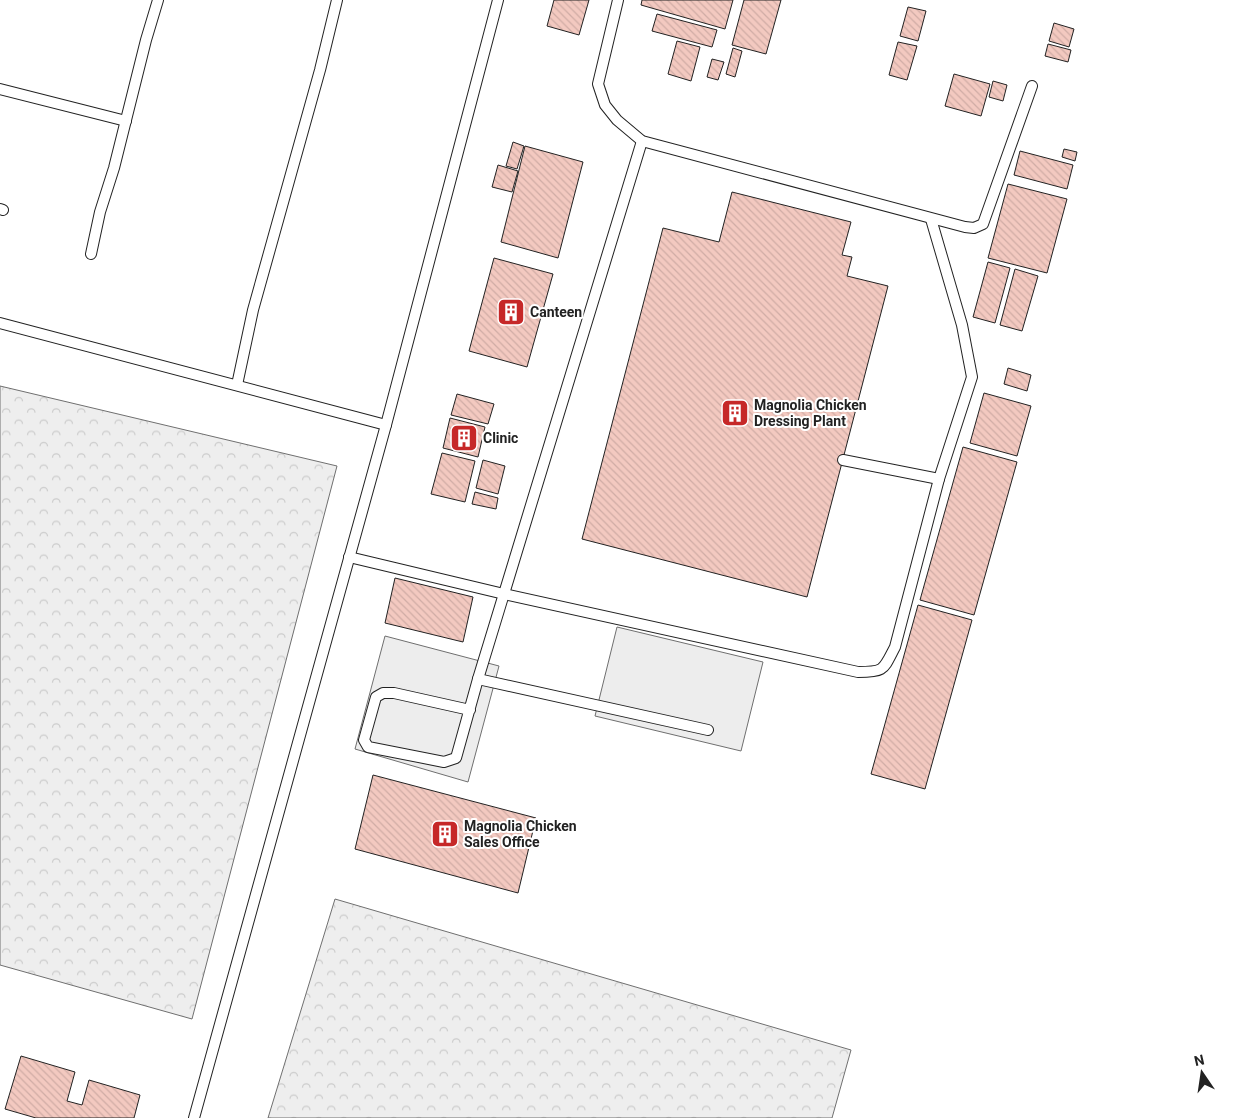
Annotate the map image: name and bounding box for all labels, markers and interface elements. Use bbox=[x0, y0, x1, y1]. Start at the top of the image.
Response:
building icon: Canteen bbox=[496, 297, 526, 327]
place label: Canteen bbox=[530, 304, 582, 320]
place label: Magnolia Chicken Dressing Plant bbox=[754, 397, 867, 429]
building icon: Magnolia Chicken Dressing Plant bbox=[720, 398, 750, 428]
building icon: Clinic bbox=[449, 423, 479, 453]
place label: Clinic bbox=[483, 430, 518, 446]
place label: Magnolia Chicken Sales Office bbox=[464, 818, 577, 850]
building icon: Magnolia Chicken Sales Office bbox=[430, 819, 460, 849]
north arrow bbox=[1177, 1048, 1227, 1098]
text: N bbox=[1192, 1051, 1206, 1069]

